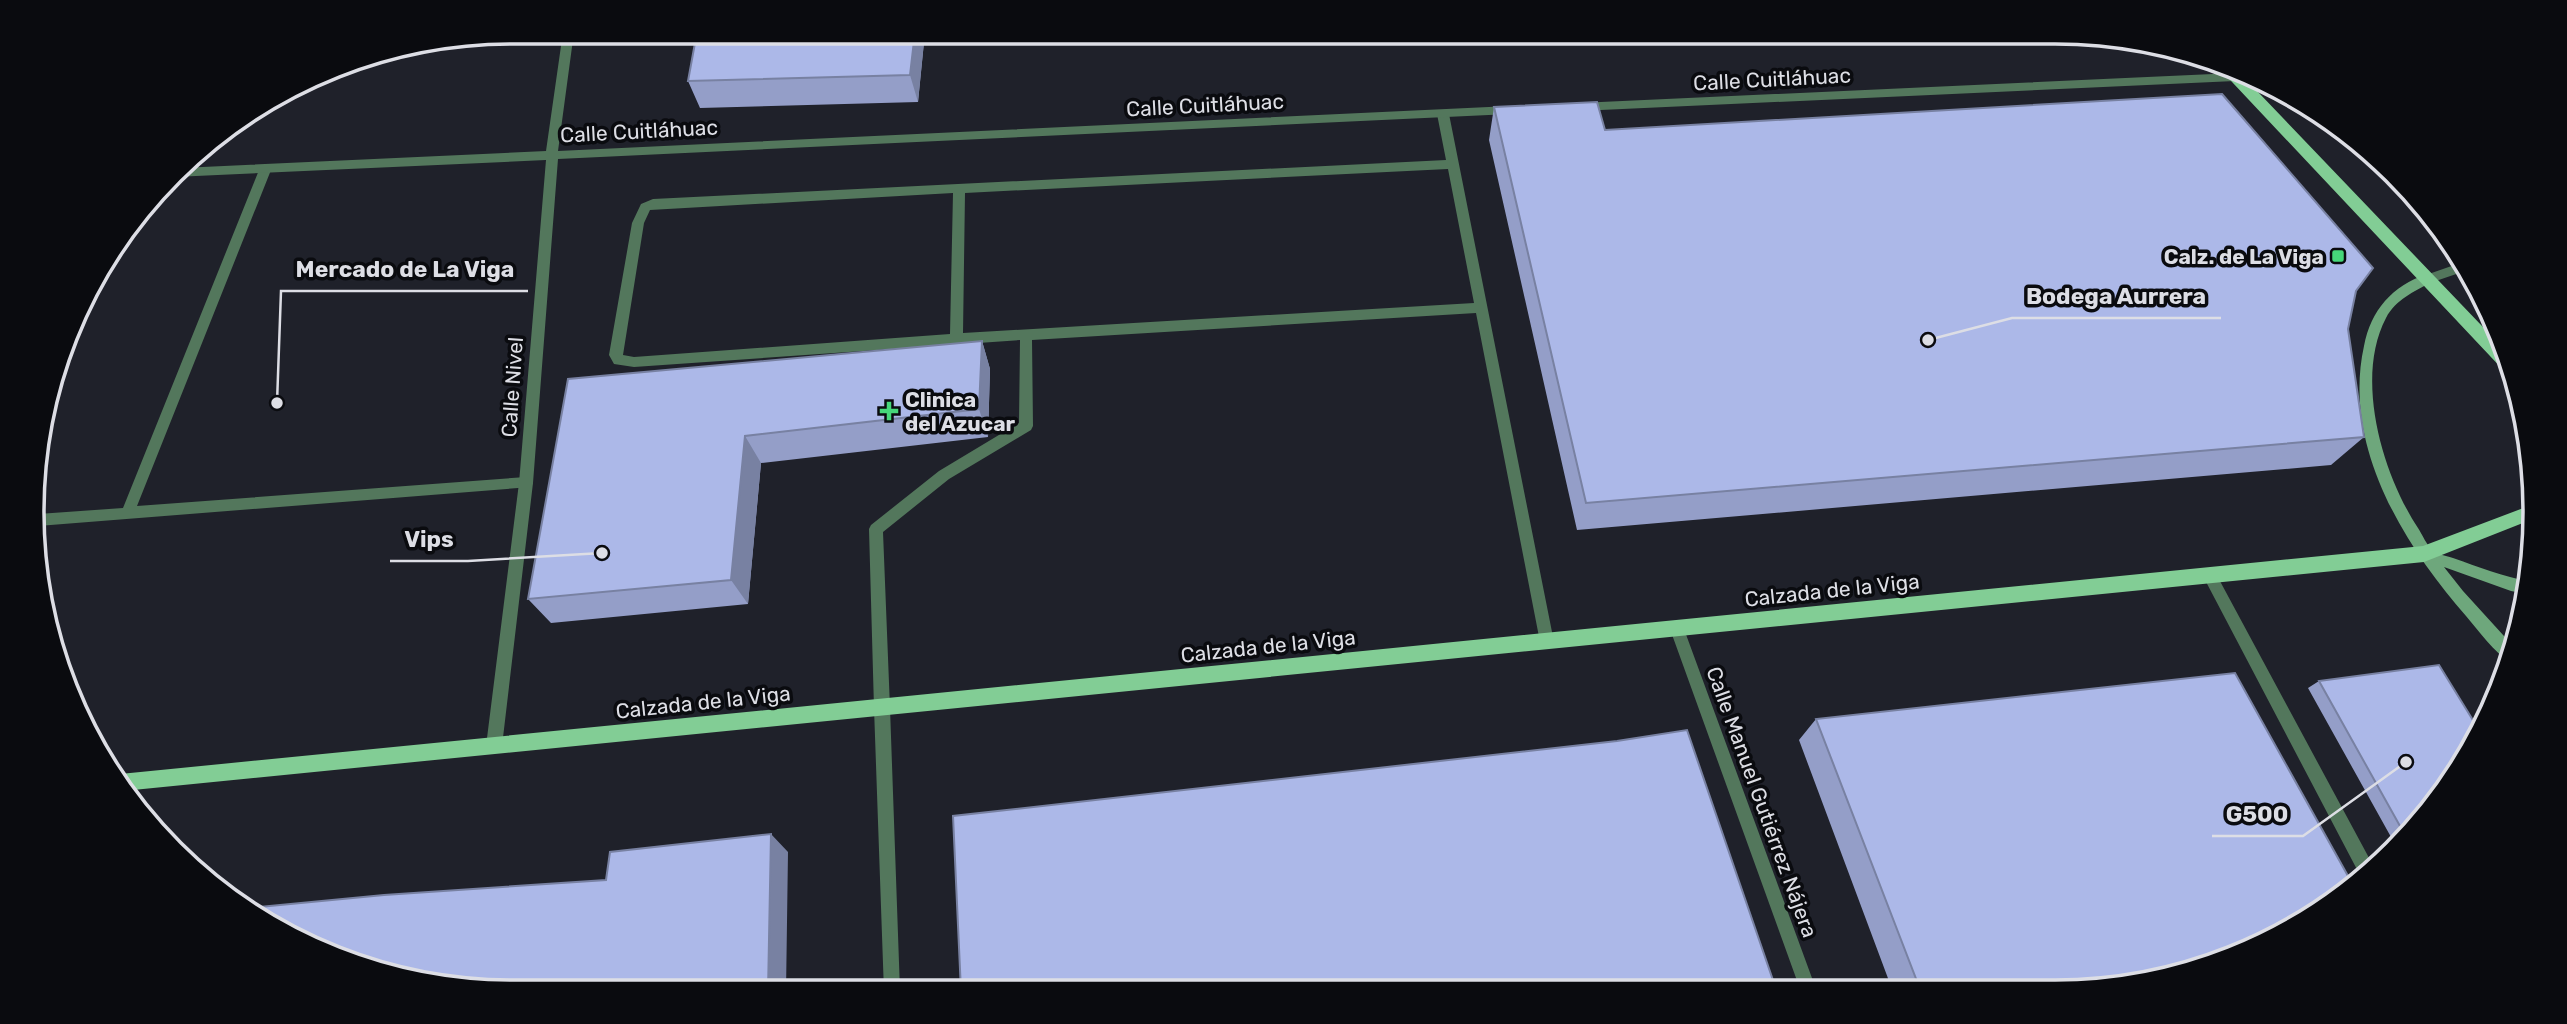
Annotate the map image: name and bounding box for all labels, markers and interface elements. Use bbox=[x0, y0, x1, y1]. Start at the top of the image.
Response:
street label: Calle Cuitláhuac bbox=[1692, 62, 1852, 96]
street label: Calle Cuitláhuac bbox=[1125, 88, 1285, 122]
street label: Calle Cuitláhuac bbox=[559, 114, 719, 148]
place label: Calz. de La Viga bbox=[2164, 244, 2324, 269]
callout: Mercado de La Viga bbox=[281, 247, 528, 291]
marker: Calz. de La Viga bbox=[2330, 248, 2346, 264]
text: Mercado de La Viga bbox=[296, 255, 514, 283]
callout: Bodega Aurrera bbox=[2012, 274, 2221, 318]
text: Bodega Aurrera bbox=[2026, 282, 2206, 310]
street label: Calle Nivel bbox=[496, 336, 528, 438]
place label: Clinica del Azucar bbox=[905, 387, 1016, 436]
marker: Clinica del Azucar bbox=[879, 401, 899, 421]
callout: Vips bbox=[390, 517, 468, 561]
text: Vips bbox=[404, 525, 454, 553]
street label: Calzada de la Viga bbox=[1743, 568, 1921, 612]
street label: Calzada de la Viga bbox=[1179, 624, 1357, 668]
street label: Calle Manuel Gutiérrez Nájera bbox=[1701, 663, 1823, 941]
street label: Calzada de la Viga bbox=[614, 680, 792, 724]
callout: G500 bbox=[2212, 792, 2303, 836]
text: G500 bbox=[2226, 800, 2288, 828]

